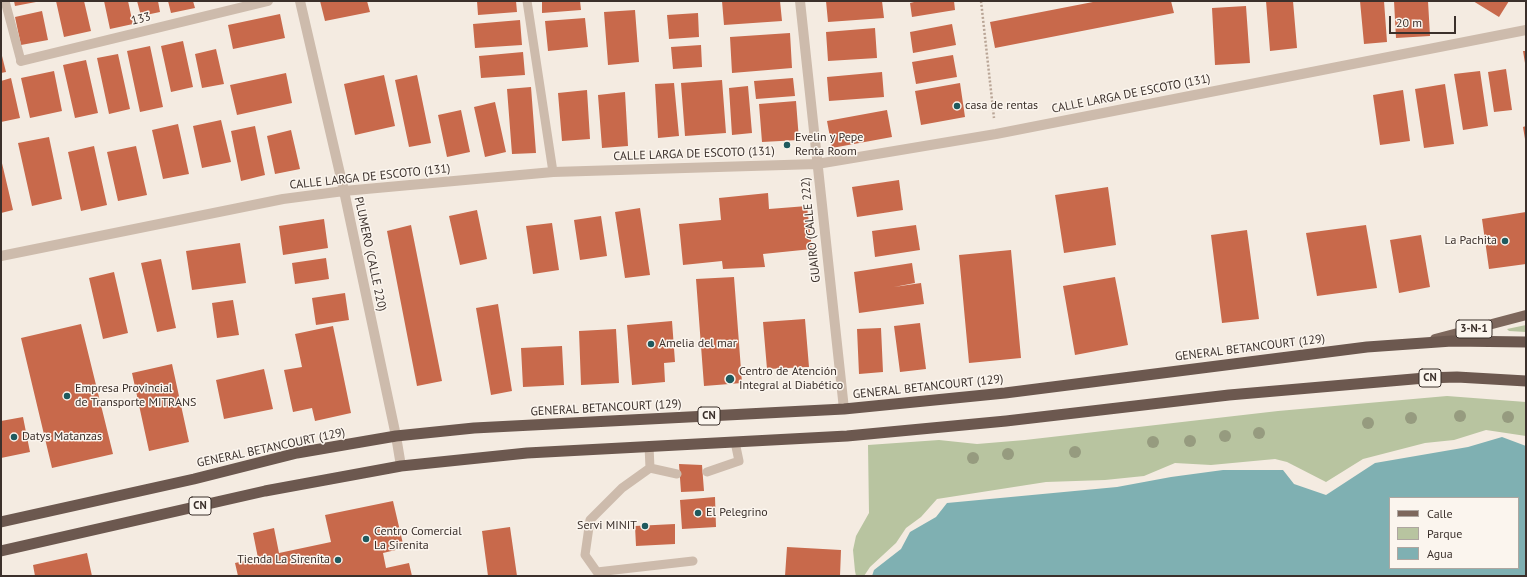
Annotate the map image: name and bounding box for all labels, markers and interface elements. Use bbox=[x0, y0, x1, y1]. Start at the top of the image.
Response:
scale bar bbox=[1391, 8, 1458, 34]
street label: 133 bbox=[130, 10, 152, 28]
text: 20 m bbox=[1396, 15, 1422, 30]
street label: CALLE LARGA DE ESCOTO (131) bbox=[1050, 72, 1212, 116]
place label: casa de rentas bbox=[965, 99, 1038, 113]
marker: casa de rentas bbox=[952, 101, 962, 111]
place label: Evelin y Pepe Renta Room bbox=[795, 131, 863, 159]
marker: Evelin y Pepe Renta Room bbox=[782, 140, 792, 150]
street label: CALLE LARGA DE ESCOTO (131) bbox=[613, 144, 775, 164]
street label: CALLE LARGA DE ESCOTO (131) bbox=[289, 161, 451, 193]
street label: GUAIRO (CALLE 222) bbox=[798, 177, 824, 283]
street label: PLUMERO (CALLE 220) bbox=[351, 195, 389, 313]
place label: La Pachita bbox=[1444, 234, 1497, 248]
marker: La Pachita bbox=[1500, 236, 1510, 246]
road number: 3-N-1 bbox=[1456, 320, 1492, 338]
street label: GENERAL BETANCOURT (129) bbox=[1174, 332, 1326, 364]
place label: Amelia del mar bbox=[659, 337, 737, 351]
marker: Amelia del mar bbox=[646, 339, 656, 349]
place label: Centro de Atención Integral al Diabético bbox=[739, 365, 843, 393]
road number: CN bbox=[1419, 369, 1441, 387]
street label: GENERAL BETANCOURT (129) bbox=[852, 372, 1004, 402]
marker: Centro de Atención Integral al Diabético bbox=[724, 373, 736, 385]
place label: Empresa Provincial de Transporte MITRANS bbox=[75, 382, 196, 410]
marker: Empresa Provincial de Transporte MITRANS bbox=[62, 391, 72, 401]
street label: GENERAL BETANCOURT (129) bbox=[530, 397, 682, 419]
road number: CN bbox=[698, 407, 720, 425]
street label: GENERAL BETANCOURT (129) bbox=[196, 425, 346, 471]
place label: Datys Matanzas bbox=[22, 430, 102, 444]
marker: Datys Matanzas bbox=[9, 432, 19, 442]
road number: CN bbox=[189, 497, 211, 515]
legend bbox=[1389, 497, 1519, 569]
place label: El Pelegrino bbox=[706, 506, 768, 520]
text: Calle bbox=[1427, 506, 1453, 521]
marker: El Pelegrino bbox=[693, 508, 703, 518]
place label: Servi MINIT bbox=[577, 519, 637, 533]
marker: Servi MINIT bbox=[640, 521, 650, 531]
place label: Centro Comercial La Sirenita bbox=[374, 525, 462, 553]
text: Parque bbox=[1427, 526, 1462, 541]
marker: Centro Comercial La Sirenita bbox=[361, 534, 371, 544]
text: Agua bbox=[1427, 546, 1453, 561]
place label: Tienda La Sirenita bbox=[237, 553, 330, 567]
marker: Tienda La Sirenita bbox=[333, 555, 343, 565]

